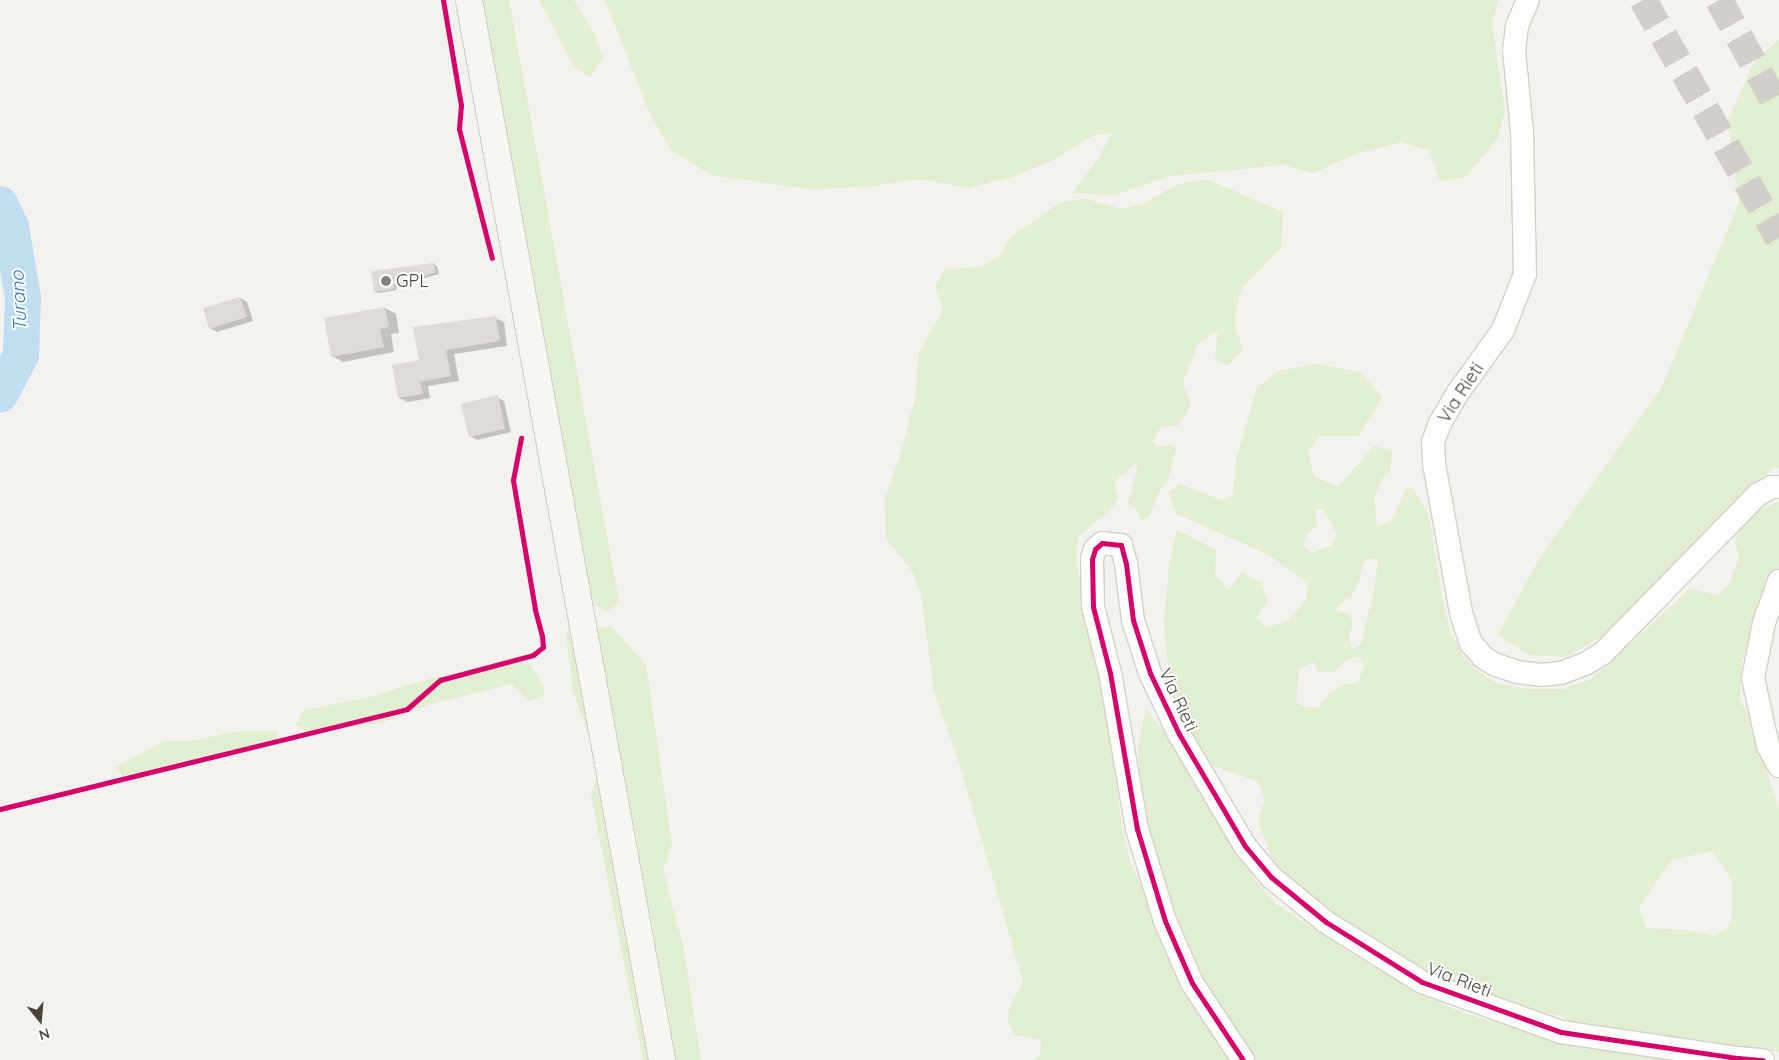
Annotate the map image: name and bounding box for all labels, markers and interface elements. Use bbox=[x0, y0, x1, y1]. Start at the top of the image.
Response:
water label: Turano bbox=[6, 270, 32, 332]
place label: GPL bbox=[396, 270, 429, 292]
marker: GPL bbox=[380, 275, 392, 287]
street label: Via Rieti bbox=[1434, 359, 1488, 427]
street label: Via Rieti bbox=[1154, 665, 1202, 735]
street label: Via Rieti bbox=[1424, 958, 1494, 1002]
north arrow bbox=[15, 995, 65, 1045]
text: N bbox=[37, 1024, 52, 1044]

